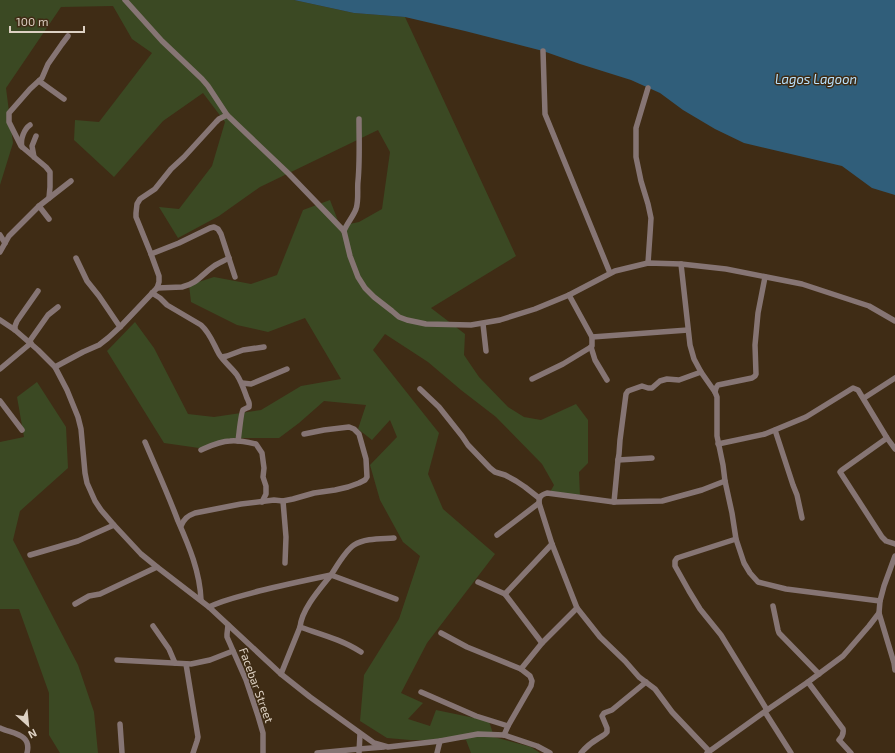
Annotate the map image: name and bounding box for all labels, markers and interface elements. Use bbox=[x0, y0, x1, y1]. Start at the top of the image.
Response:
scale bar bbox=[10, 8, 84, 34]
text: 100 m bbox=[16, 14, 48, 28]
water label: Lagos Lagoon bbox=[775, 71, 857, 87]
street label: Facebar Street bbox=[237, 645, 277, 725]
north arrow bbox=[8, 705, 48, 745]
text: N bbox=[26, 727, 39, 742]

